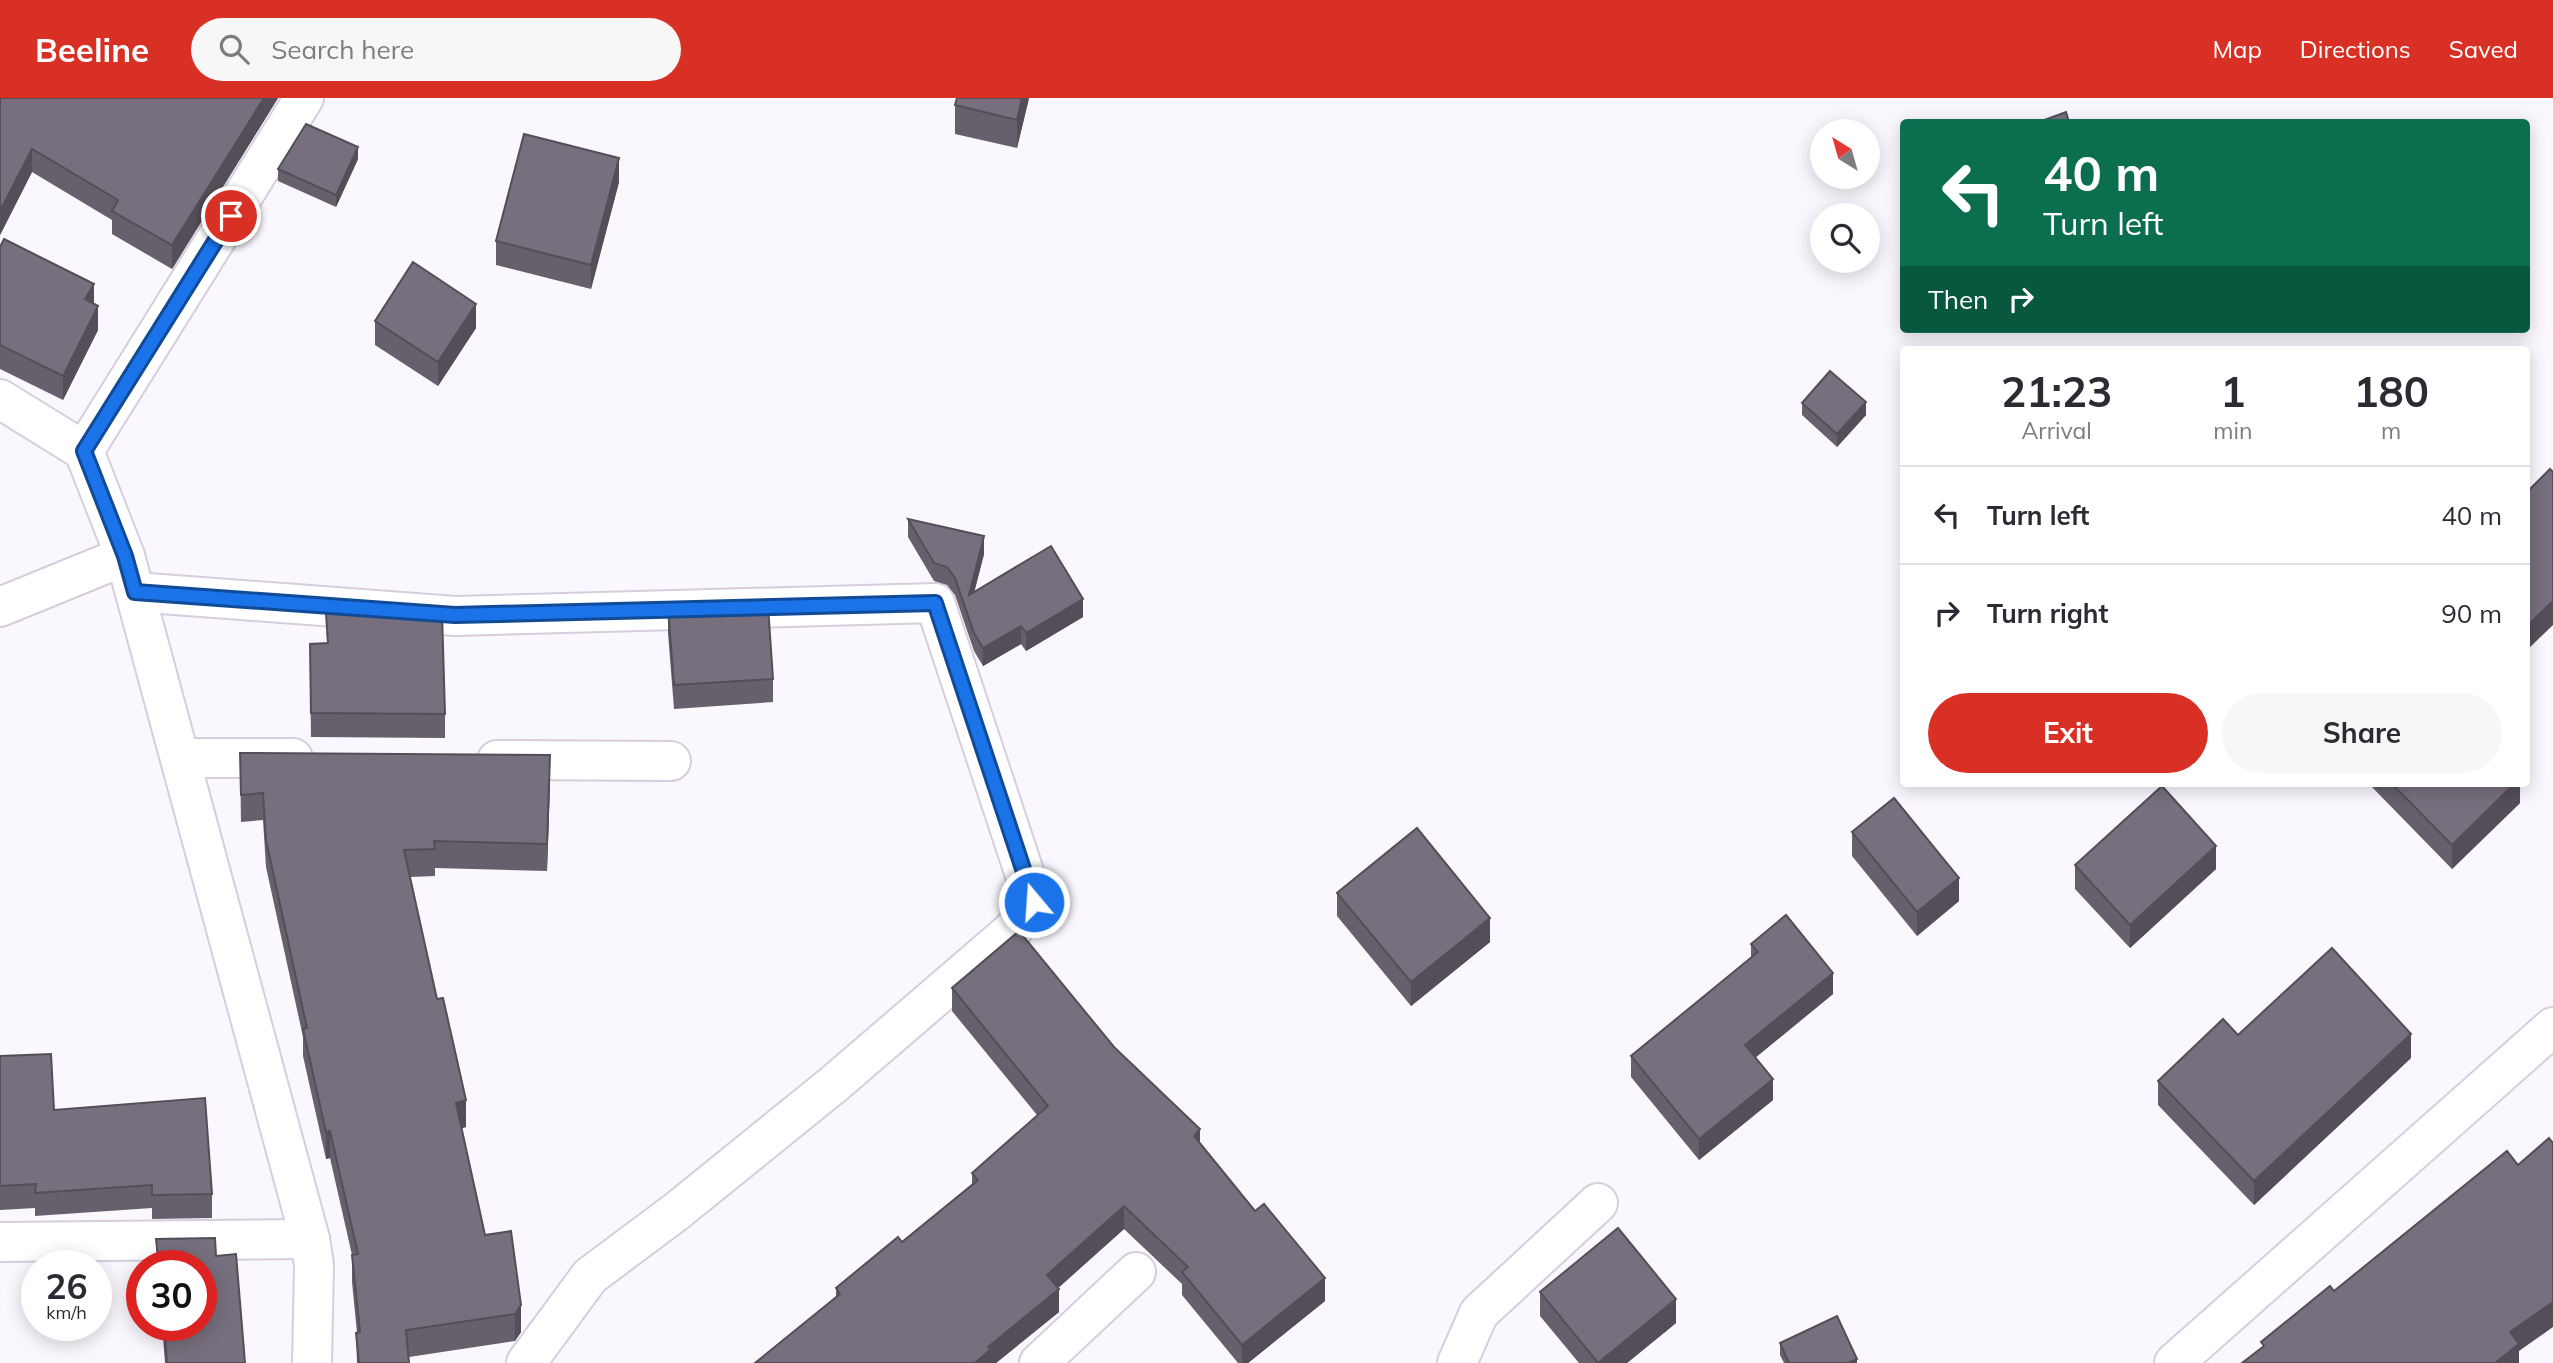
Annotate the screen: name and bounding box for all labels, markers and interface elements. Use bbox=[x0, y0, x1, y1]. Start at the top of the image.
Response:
search box bbox=[191, 18, 681, 81]
text: Beeline bbox=[35, 29, 149, 70]
icon: search bbox=[215, 30, 253, 68]
text: Search here bbox=[271, 33, 414, 66]
text: Map bbox=[2212, 34, 2262, 64]
text: Directions bbox=[2300, 34, 2411, 64]
text: Saved bbox=[2449, 34, 2518, 64]
north arrow bbox=[1810, 119, 1880, 189]
map controls bbox=[1810, 119, 1880, 273]
text: 40 m bbox=[2043, 142, 2159, 203]
icon: left bbox=[1928, 147, 2019, 238]
pin bbox=[201, 186, 261, 246]
icon: arrive bbox=[212, 197, 250, 235]
button: search bbox=[1810, 203, 1880, 273]
text: Turn left bbox=[2043, 203, 2163, 243]
icon: right bbox=[2002, 280, 2040, 318]
text: Then bbox=[1928, 283, 1988, 316]
text: 21:23 bbox=[2001, 365, 2112, 418]
text: 1 bbox=[2220, 365, 2245, 418]
text: 180 bbox=[2353, 365, 2429, 418]
text: Arrival bbox=[2021, 416, 2092, 445]
text: min bbox=[2213, 416, 2252, 445]
text: m bbox=[2381, 416, 2401, 445]
icon: left bbox=[1928, 496, 1966, 534]
text: Turn left bbox=[1987, 499, 2089, 532]
text: 40 m bbox=[2441, 499, 2502, 532]
icon: right bbox=[1928, 594, 1966, 632]
text: Turn right bbox=[1987, 597, 2108, 630]
text: 90 m bbox=[2441, 597, 2502, 630]
button: Exit bbox=[1928, 693, 2208, 773]
button: Share bbox=[2222, 693, 2502, 773]
position arrow bbox=[997, 865, 1071, 939]
speed limit sign: 30 bbox=[126, 1250, 217, 1341]
text: 26 bbox=[45, 1264, 88, 1308]
text: km/h bbox=[46, 1301, 87, 1324]

